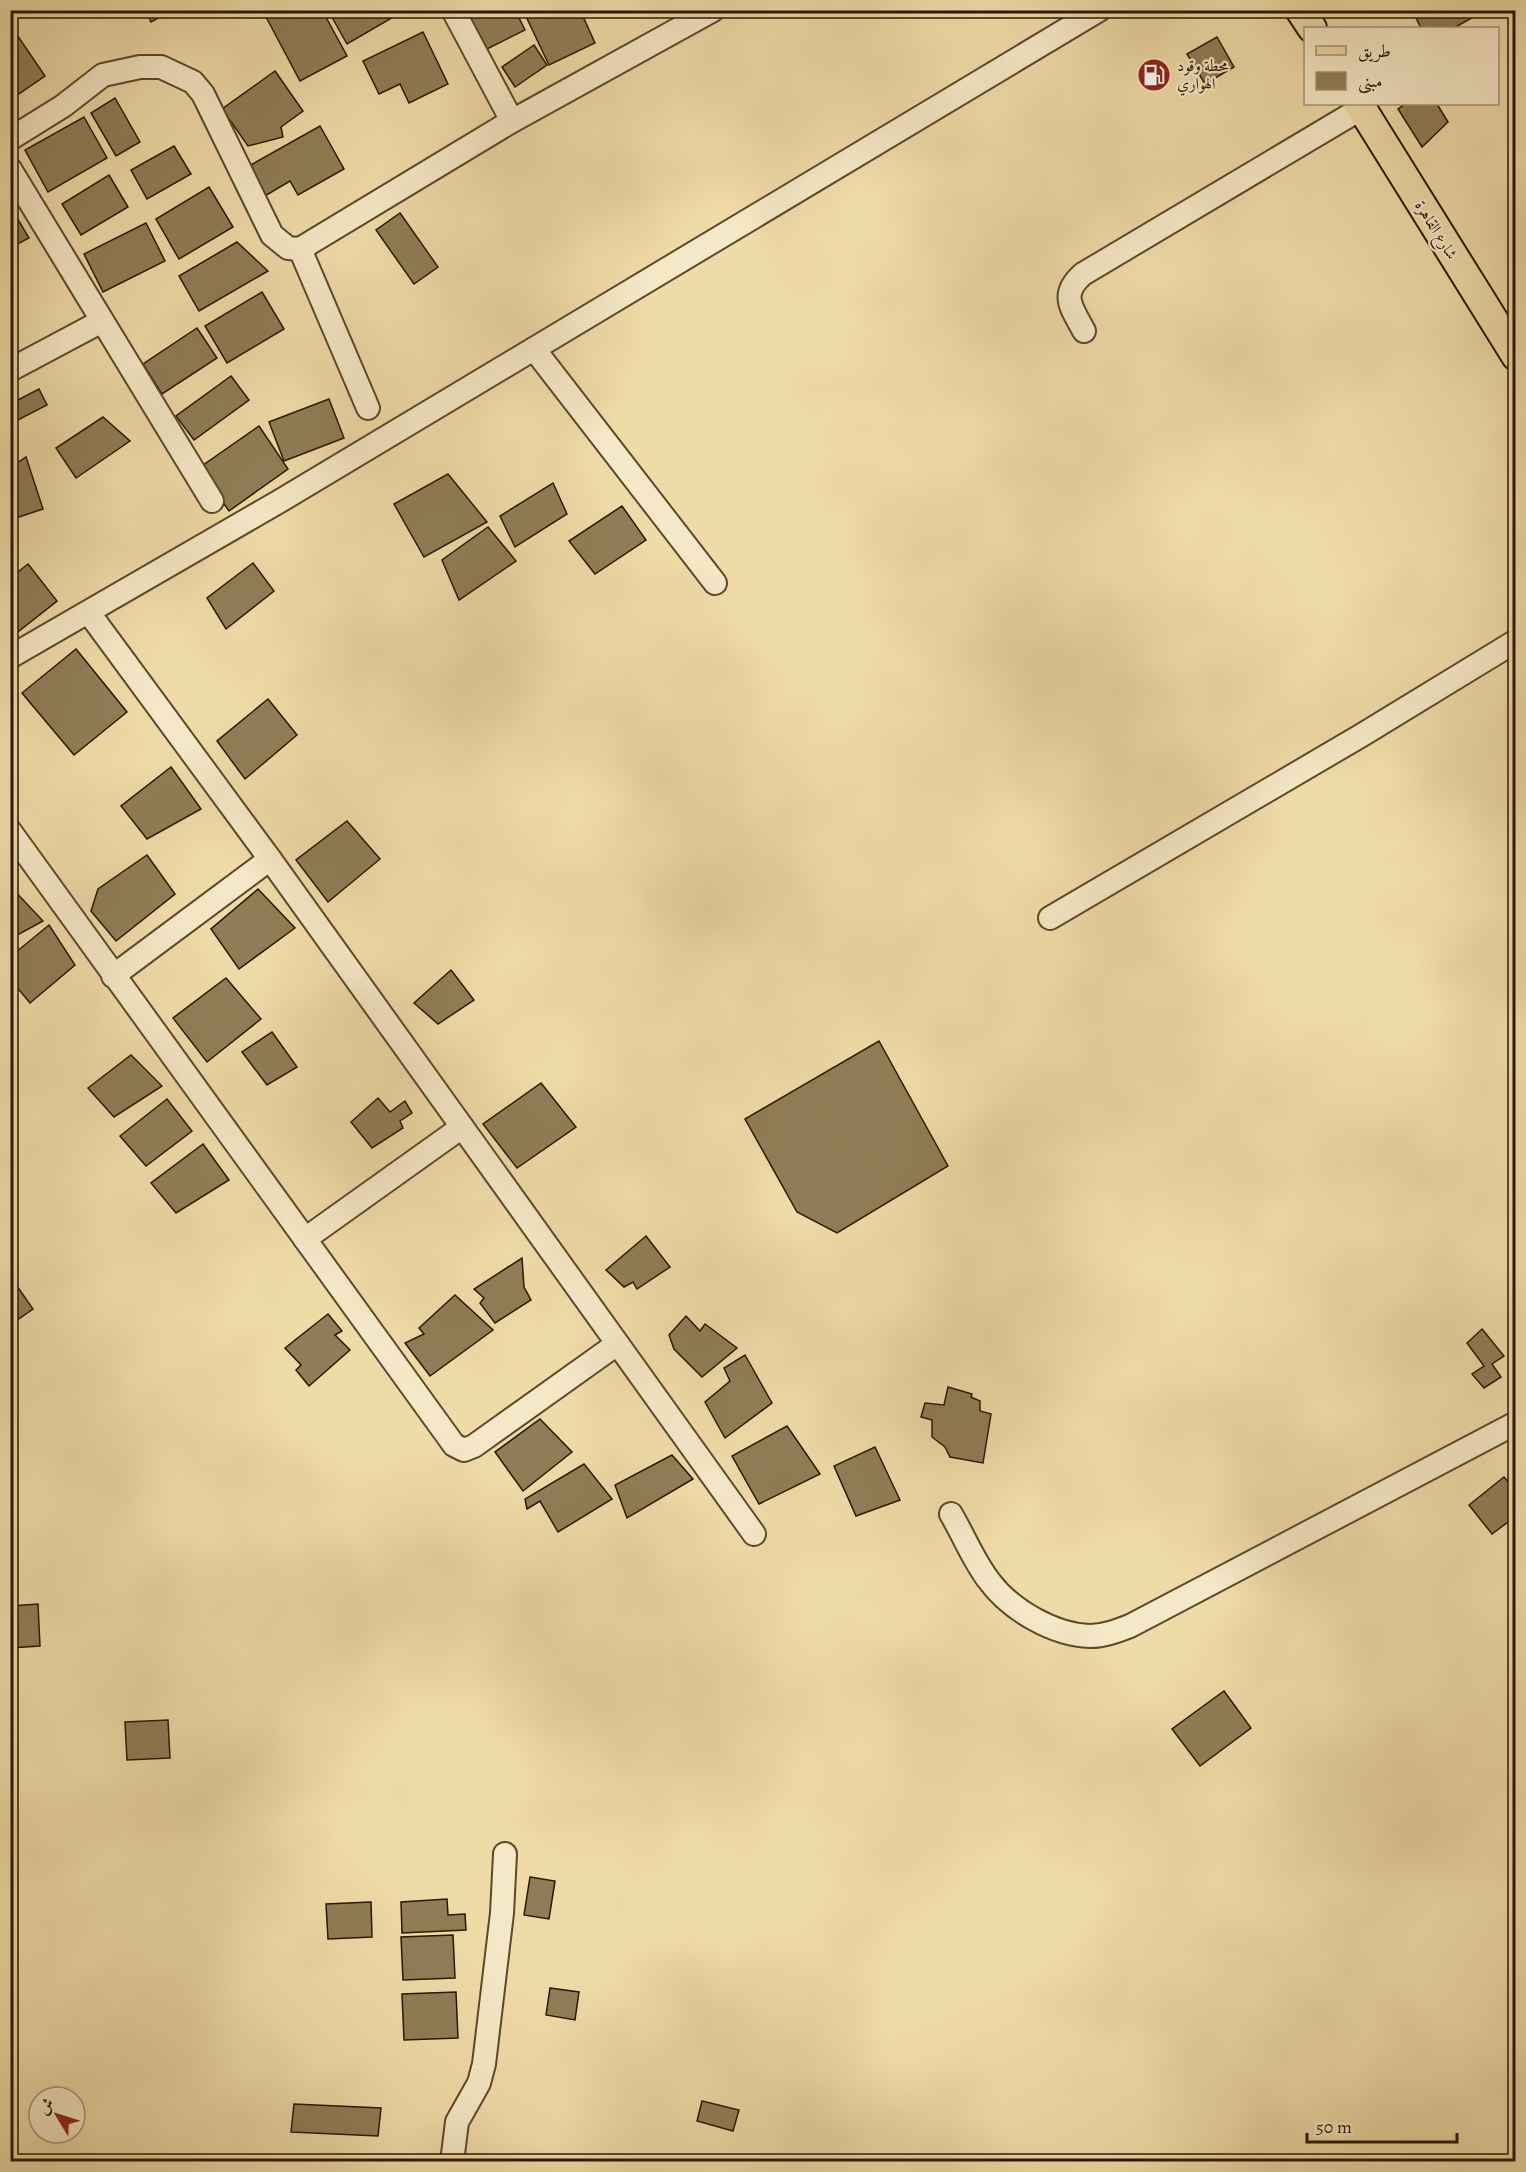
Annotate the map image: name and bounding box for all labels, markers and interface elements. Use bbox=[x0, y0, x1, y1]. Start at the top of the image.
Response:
legend bbox=[1304, 27, 1499, 105]
text: طريق bbox=[1358, 39, 1391, 63]
place label: محطة وقود الهواري bbox=[1177, 55, 1229, 96]
fuel station icon: محطة وقود الهواري bbox=[1136, 57, 1172, 93]
text: مبنى bbox=[1358, 69, 1383, 94]
street label: شارع القاهرة bbox=[1408, 196, 1463, 265]
north arrow bbox=[27, 2085, 87, 2145]
text: ش bbox=[32, 2093, 60, 2119]
scale bar bbox=[1307, 2106, 1457, 2144]
text: 50 m bbox=[1316, 2115, 1352, 2139]

